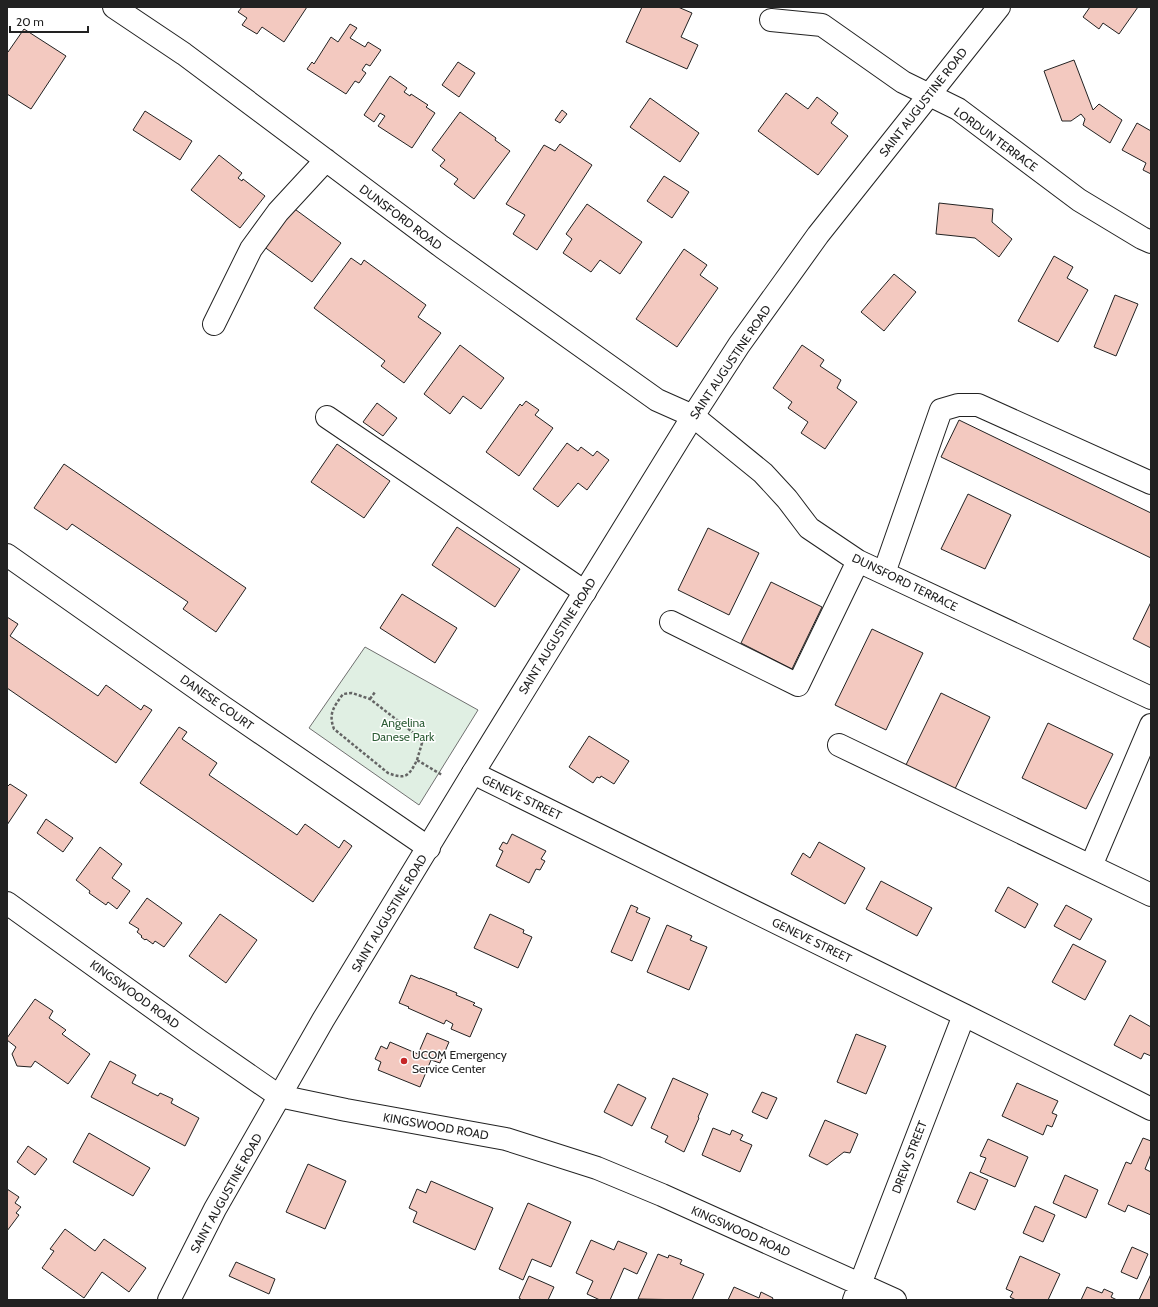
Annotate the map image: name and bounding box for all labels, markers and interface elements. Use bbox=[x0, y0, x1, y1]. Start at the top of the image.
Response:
scale bar bbox=[10, 8, 88, 34]
text: 20 m bbox=[16, 14, 44, 29]
street label: SAINT AUGUSTINE ROAD bbox=[876, 44, 970, 160]
street label: LORDUN TERRACE bbox=[951, 104, 1041, 175]
street label: DUNSFORD ROAD bbox=[357, 181, 445, 253]
street label: SAINT AUGUSTINE ROAD bbox=[686, 302, 774, 422]
street label: DUNSFORD TERRACE bbox=[850, 550, 961, 614]
street label: SAINT AUGUSTINE ROAD bbox=[515, 575, 599, 697]
street label: DANESE COURT bbox=[177, 671, 257, 733]
park label: Angelina Danese Park bbox=[372, 715, 435, 744]
street label: GENEVE STREET bbox=[480, 771, 565, 823]
street label: SAINT AUGUSTINE ROAD bbox=[348, 851, 430, 974]
street label: GENEVE STREET bbox=[770, 914, 855, 966]
street label: KINGSWOOD ROAD bbox=[87, 956, 183, 1032]
place label: UCOM Emergency Service Center bbox=[412, 1047, 507, 1076]
marker: UCOM Emergency Service Center bbox=[399, 1056, 409, 1066]
street label: KINGSWOOD ROAD bbox=[382, 1109, 490, 1143]
street label: DREW STREET bbox=[888, 1118, 930, 1196]
street label: SAINT AUGUSTINE ROAD bbox=[187, 1130, 265, 1255]
street label: KINGSWOOD ROAD bbox=[689, 1202, 793, 1260]

